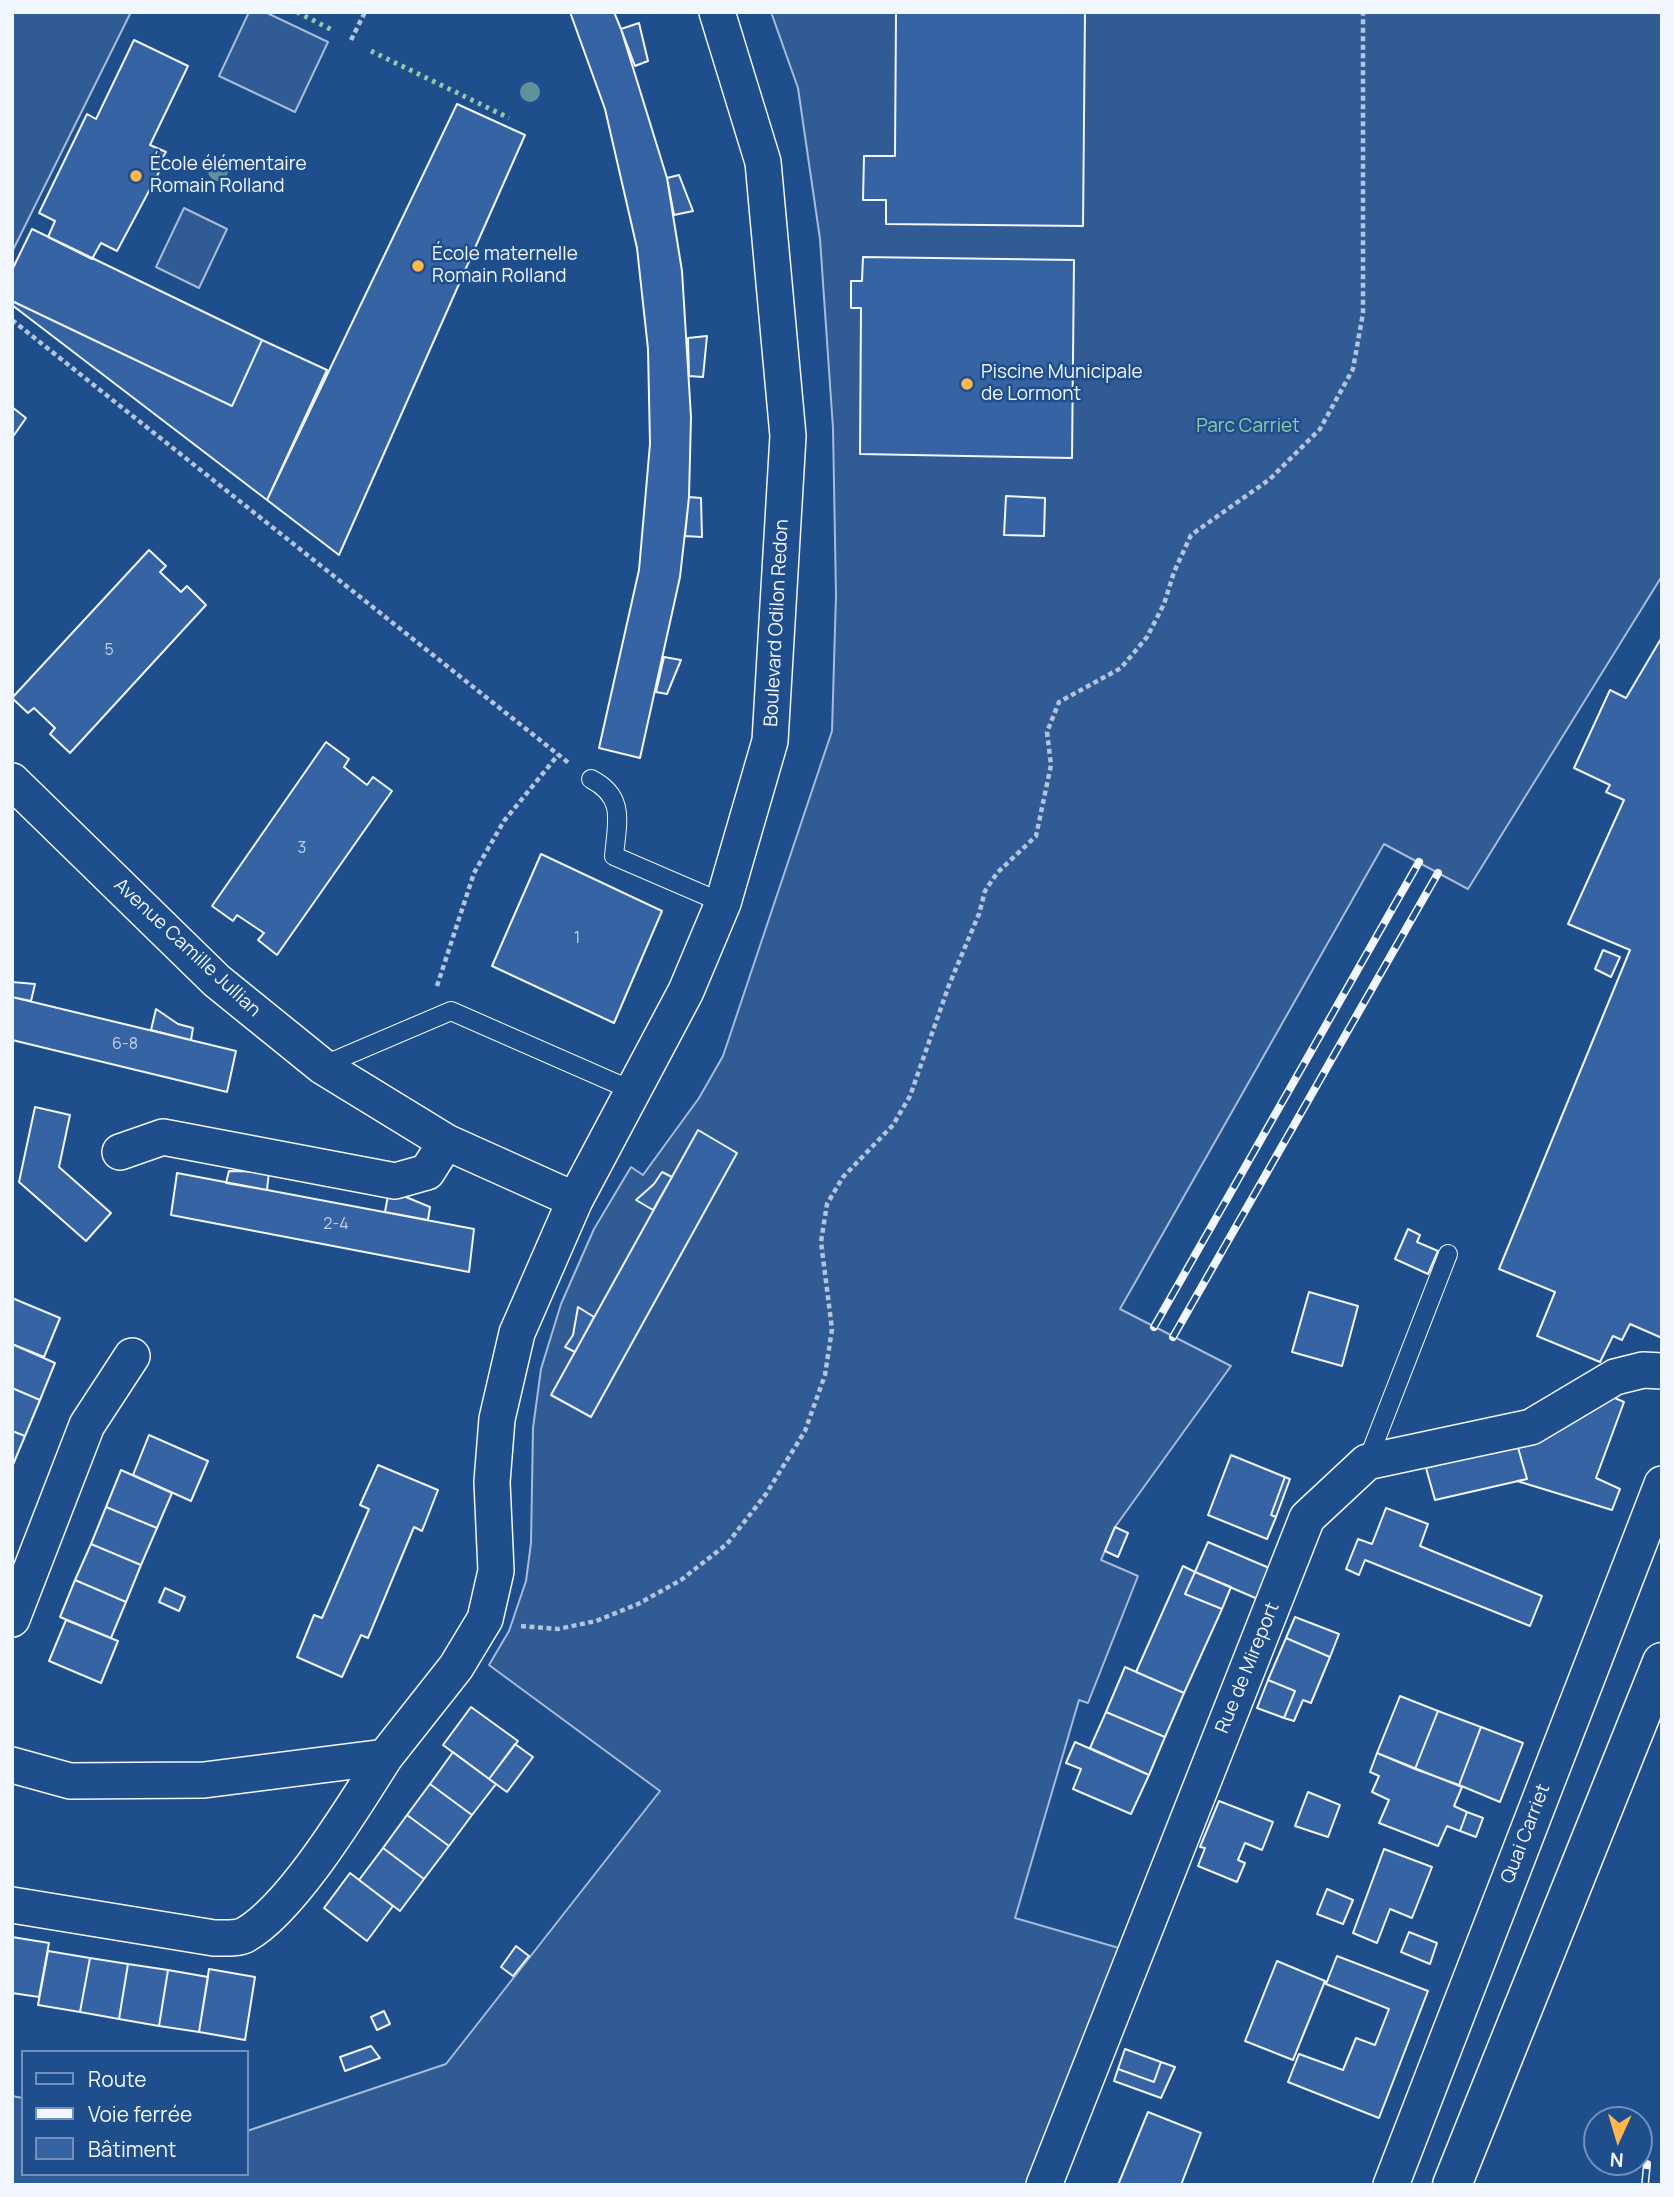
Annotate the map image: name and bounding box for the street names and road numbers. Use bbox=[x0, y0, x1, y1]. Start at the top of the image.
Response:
street label: Boulevard Odilon Redon bbox=[760, 519, 794, 727]
street label: Avenue Camille Jullian bbox=[109, 874, 265, 1022]
street label: Rue de Mireport bbox=[1211, 1599, 1285, 1737]
street label: Quai Carriet bbox=[1497, 1781, 1555, 1887]

